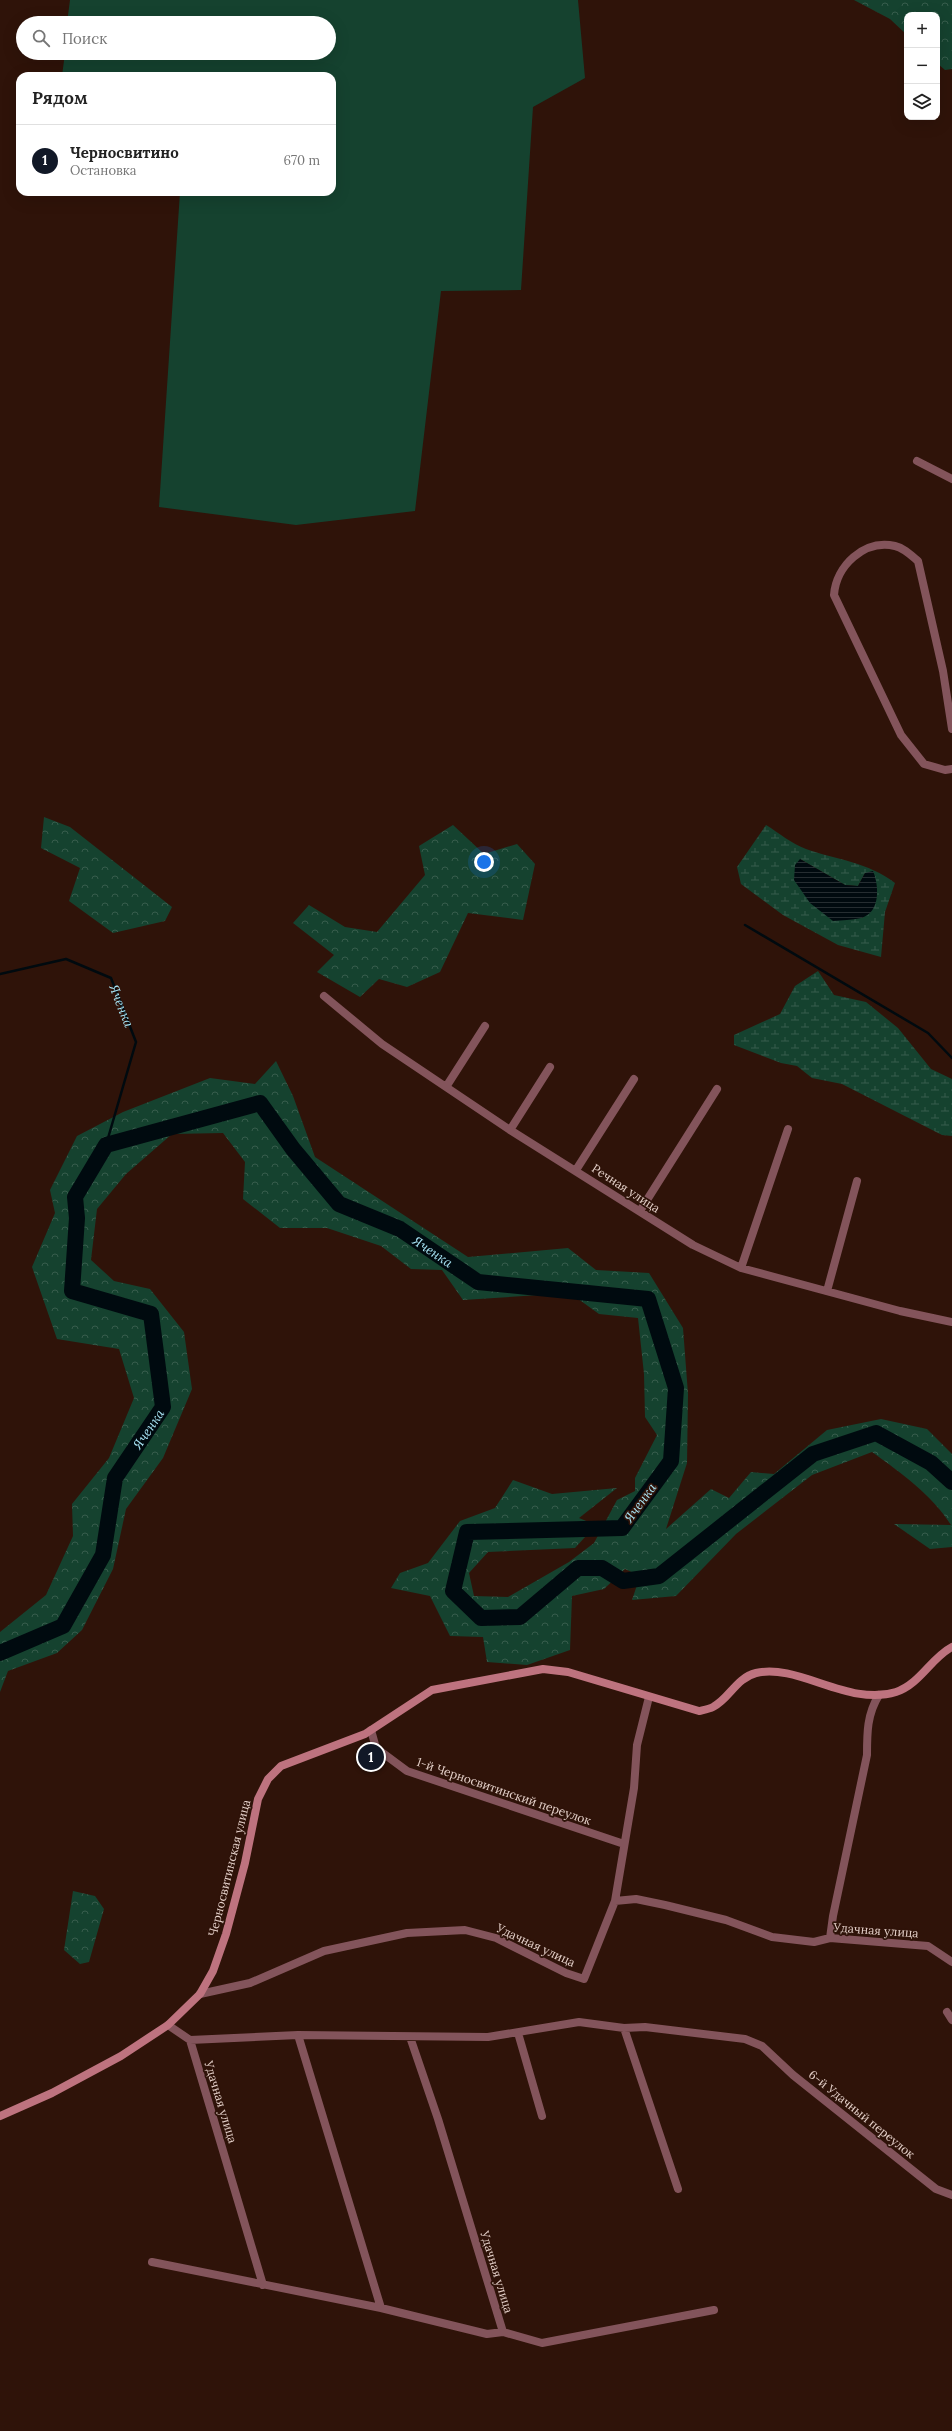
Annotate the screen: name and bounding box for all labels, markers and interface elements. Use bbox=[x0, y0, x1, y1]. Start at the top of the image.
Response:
map controls bbox=[904, 12, 940, 120]
button: + bbox=[904, 12, 940, 48]
search box bbox=[16, 16, 336, 60]
icon: search bbox=[30, 27, 52, 49]
text: Поиск bbox=[62, 29, 107, 48]
button: − bbox=[904, 48, 940, 84]
button: layers bbox=[904, 84, 940, 120]
text: Рядом bbox=[32, 87, 88, 109]
text: Черносвитино bbox=[70, 143, 179, 162]
text: 1 bbox=[42, 152, 48, 169]
text: 670 m bbox=[283, 152, 320, 169]
text: Остановка bbox=[70, 162, 136, 179]
your location bbox=[474, 852, 494, 872]
water label: Яченка bbox=[106, 981, 138, 1030]
street label: Речная улица bbox=[589, 1160, 663, 1216]
water label: Яченка bbox=[409, 1232, 457, 1271]
water label: Яченка bbox=[128, 1405, 168, 1452]
water label: Яченка bbox=[620, 1479, 661, 1526]
pin: 1 bbox=[358, 1742, 384, 1772]
street label: 1-й Черносвитинский переулок bbox=[415, 1754, 594, 1828]
street label: Черносвитинская улица bbox=[205, 1798, 253, 1938]
street label: Удачная улица bbox=[832, 1919, 919, 1940]
street label: Удачная улица bbox=[493, 1920, 578, 1970]
street label: Удачная улица bbox=[201, 2058, 241, 2145]
street label: 6-й Удачный переулок bbox=[806, 2067, 919, 2162]
street label: Удачная улица bbox=[477, 2228, 517, 2315]

